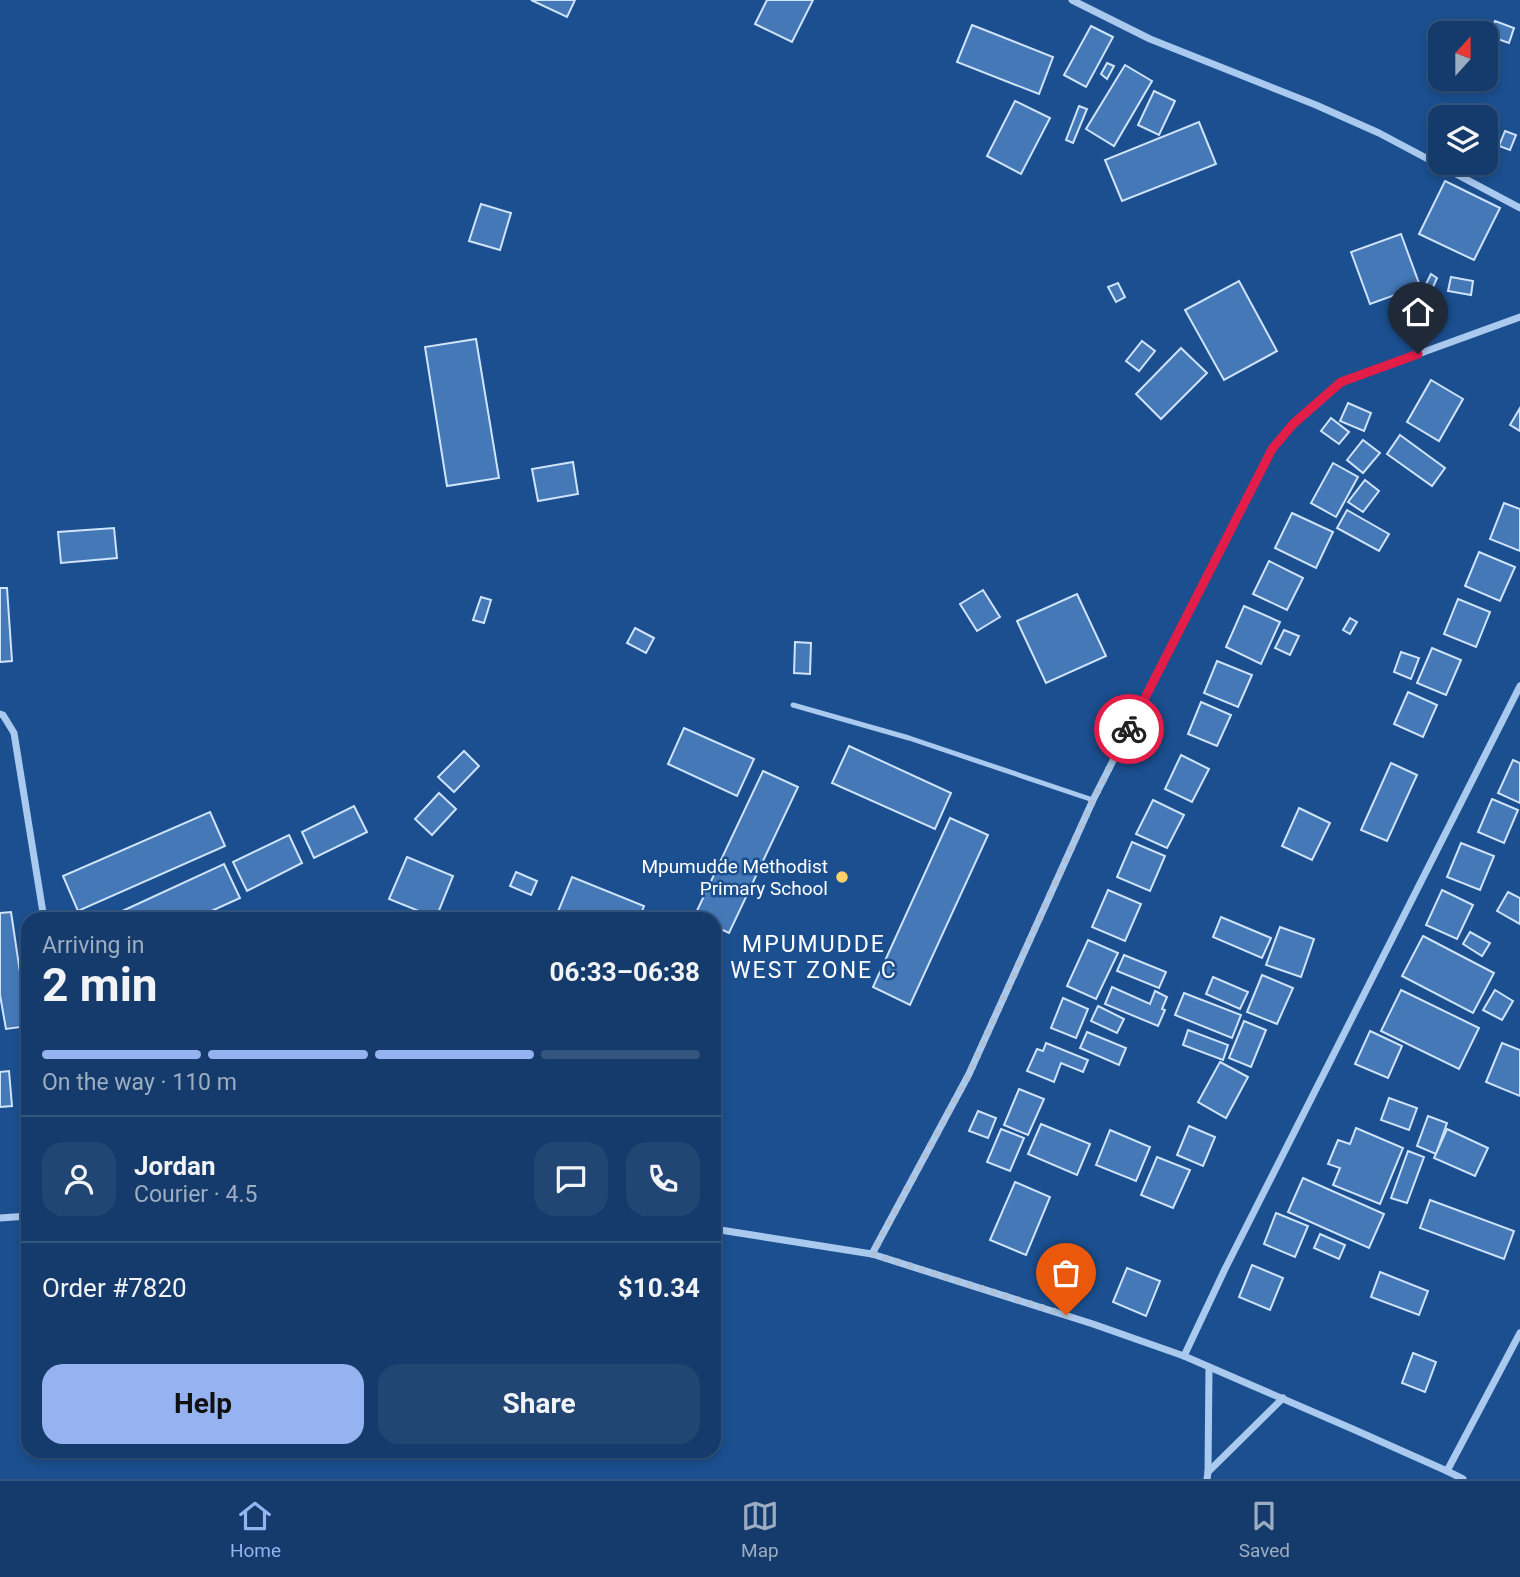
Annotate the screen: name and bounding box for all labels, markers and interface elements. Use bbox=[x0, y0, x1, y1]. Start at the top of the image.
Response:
north arrow bbox=[1428, 21, 1498, 91]
map controls bbox=[1428, 21, 1498, 175]
button: layers bbox=[1428, 105, 1498, 175]
pin bbox=[1388, 282, 1448, 354]
icon: home bbox=[1399, 293, 1437, 331]
courier bbox=[1094, 694, 1164, 764]
icon: bike bbox=[1110, 710, 1148, 748]
place label: Mpumudde Methodist Primary School bbox=[641, 855, 828, 900]
marker: Mpumudde Methodist Primary School bbox=[834, 869, 850, 885]
district label: MPUMUDDE WEST ZONE C bbox=[730, 931, 898, 984]
text: Arriving in bbox=[42, 932, 145, 959]
text: 06:33–06:38 bbox=[550, 957, 700, 987]
text: 2 min bbox=[42, 958, 158, 1012]
text: On the way · 110 m bbox=[42, 1069, 237, 1096]
button: person bbox=[42, 1142, 116, 1216]
button: chat bbox=[534, 1142, 608, 1216]
button: phone bbox=[626, 1142, 700, 1216]
text: Jordan bbox=[134, 1151, 216, 1181]
text: Courier · 4.5 bbox=[134, 1181, 257, 1208]
pin bbox=[1036, 1243, 1096, 1315]
icon: bag bbox=[1047, 1254, 1085, 1292]
text: Order #7820 bbox=[42, 1273, 187, 1303]
text: $10.34 bbox=[618, 1273, 700, 1303]
button: Help bbox=[42, 1364, 364, 1444]
button: Share bbox=[378, 1364, 700, 1444]
tab: Home bbox=[230, 1497, 281, 1562]
tab: Map bbox=[741, 1497, 779, 1562]
tab: Saved bbox=[1239, 1497, 1290, 1562]

